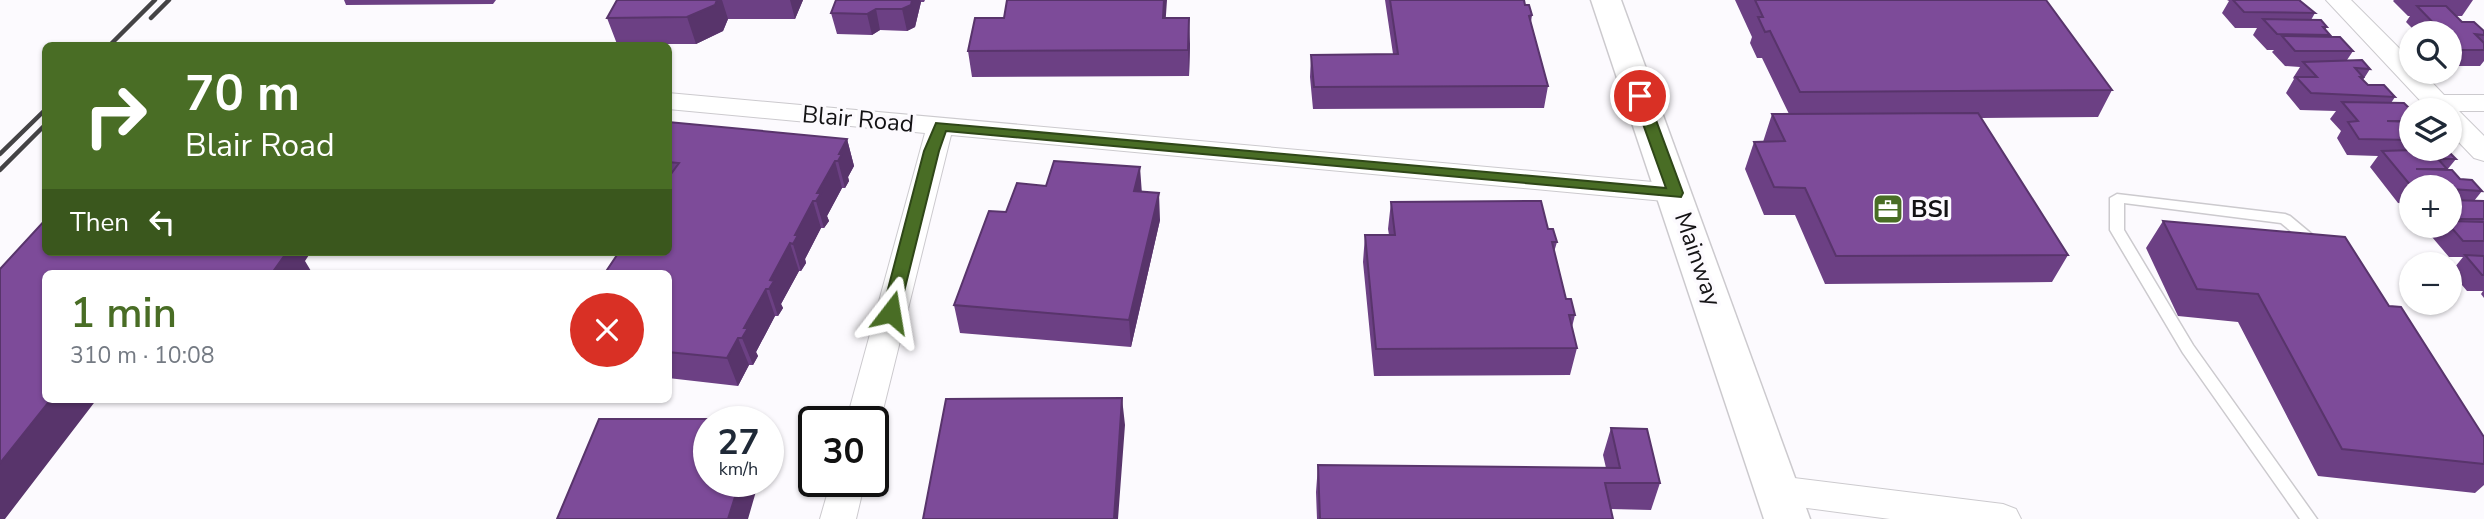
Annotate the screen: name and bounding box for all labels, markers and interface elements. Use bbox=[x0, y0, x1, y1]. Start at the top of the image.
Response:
map controls bbox=[2399, 21, 2462, 315]
button: search bbox=[2399, 21, 2462, 84]
text: 70 m bbox=[185, 60, 300, 127]
pin bbox=[1610, 66, 1670, 126]
icon: right bbox=[70, 70, 161, 161]
icon: arrive bbox=[1621, 77, 1659, 115]
street label: Blair Road bbox=[801, 98, 915, 140]
button: layers bbox=[2399, 98, 2462, 161]
text: Blair Road bbox=[185, 124, 335, 167]
button: + bbox=[2399, 175, 2462, 238]
office icon: BSI bbox=[1871, 192, 1905, 226]
place label: BSI bbox=[1911, 193, 1949, 225]
icon: left bbox=[143, 203, 181, 241]
text: Then bbox=[70, 205, 129, 240]
street label: Mainway bbox=[1667, 208, 1729, 311]
button: − bbox=[2399, 252, 2462, 315]
position arrow bbox=[854, 275, 928, 349]
text: 1 min bbox=[70, 285, 177, 342]
button: close bbox=[570, 293, 644, 367]
text: 310 m · 10:08 bbox=[70, 340, 215, 371]
speed limit sign: 30 bbox=[798, 406, 889, 497]
text: 27 bbox=[717, 419, 760, 466]
text: km/h bbox=[719, 457, 758, 481]

